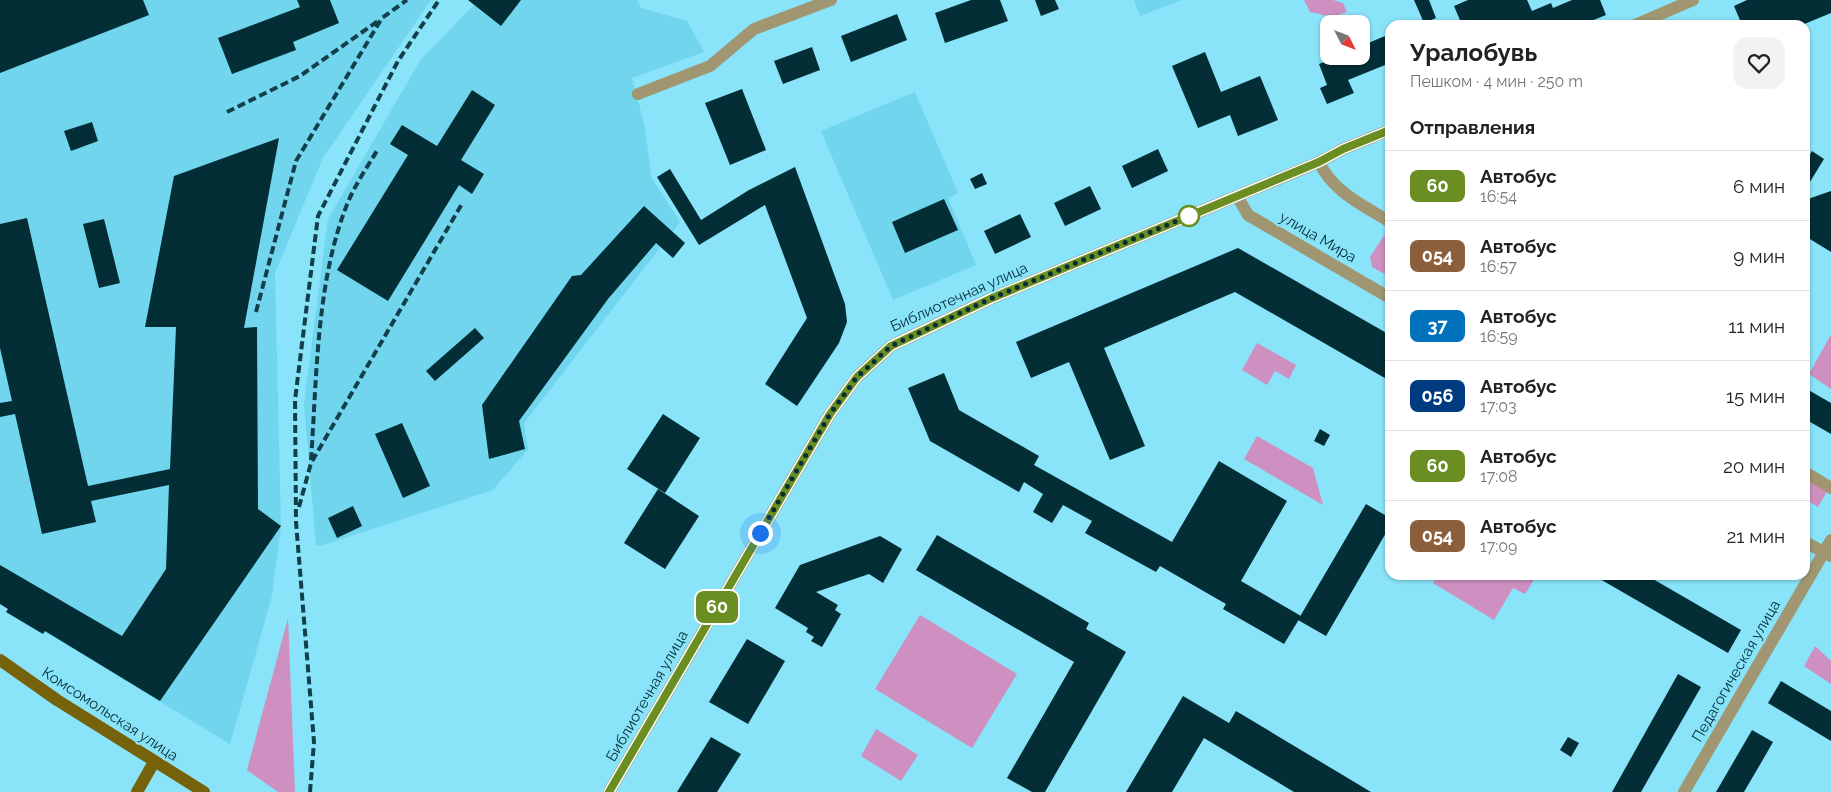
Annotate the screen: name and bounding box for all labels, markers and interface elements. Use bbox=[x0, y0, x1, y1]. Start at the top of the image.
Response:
north arrow bbox=[1320, 15, 1370, 65]
map controls bbox=[1320, 15, 1370, 65]
button: heart bbox=[1733, 37, 1785, 89]
text: Уралобувь bbox=[1410, 38, 1537, 67]
text: Пешком · 4 мин · 250 m bbox=[1410, 72, 1583, 91]
text: Отправления bbox=[1410, 116, 1535, 138]
text: Автобус bbox=[1480, 165, 1557, 187]
text: 60 bbox=[1427, 175, 1448, 196]
text: 6 мин bbox=[1733, 175, 1785, 197]
text: 16:54 bbox=[1480, 187, 1517, 206]
unlabelled marker bbox=[1178, 205, 1200, 227]
street label: улица Мира bbox=[1276, 208, 1360, 266]
text: Автобус bbox=[1480, 235, 1557, 257]
text: 054 bbox=[1422, 245, 1453, 266]
text: 9 мин bbox=[1733, 245, 1785, 267]
text: 16:57 bbox=[1480, 257, 1517, 276]
street label: Библиотечная улица bbox=[888, 259, 1030, 335]
text: Автобус bbox=[1480, 305, 1557, 327]
text: 37 bbox=[1427, 315, 1448, 336]
text: 11 мин bbox=[1728, 315, 1785, 337]
text: 16:59 bbox=[1480, 327, 1518, 346]
text: Автобус bbox=[1480, 375, 1557, 397]
text: 056 bbox=[1422, 385, 1453, 406]
text: 15 мин bbox=[1726, 385, 1785, 407]
text: 17:03 bbox=[1480, 397, 1517, 416]
text: Автобус bbox=[1480, 445, 1557, 467]
text: 60 bbox=[1427, 455, 1448, 476]
text: 20 мин bbox=[1723, 455, 1785, 477]
text: 17:08 bbox=[1480, 467, 1518, 486]
text: Автобус bbox=[1480, 515, 1557, 537]
your location bbox=[748, 521, 773, 546]
text: 054 bbox=[1422, 525, 1453, 546]
text: 21 мин bbox=[1726, 525, 1785, 547]
text: 17:09 bbox=[1480, 537, 1518, 556]
line badge: 60 bbox=[694, 591, 740, 623]
text: 60 bbox=[706, 596, 728, 617]
street label: Педагогическая улица bbox=[1688, 597, 1784, 745]
street label: Библиотечная улица bbox=[602, 627, 692, 765]
street label: Комсомольская улица bbox=[39, 663, 181, 765]

